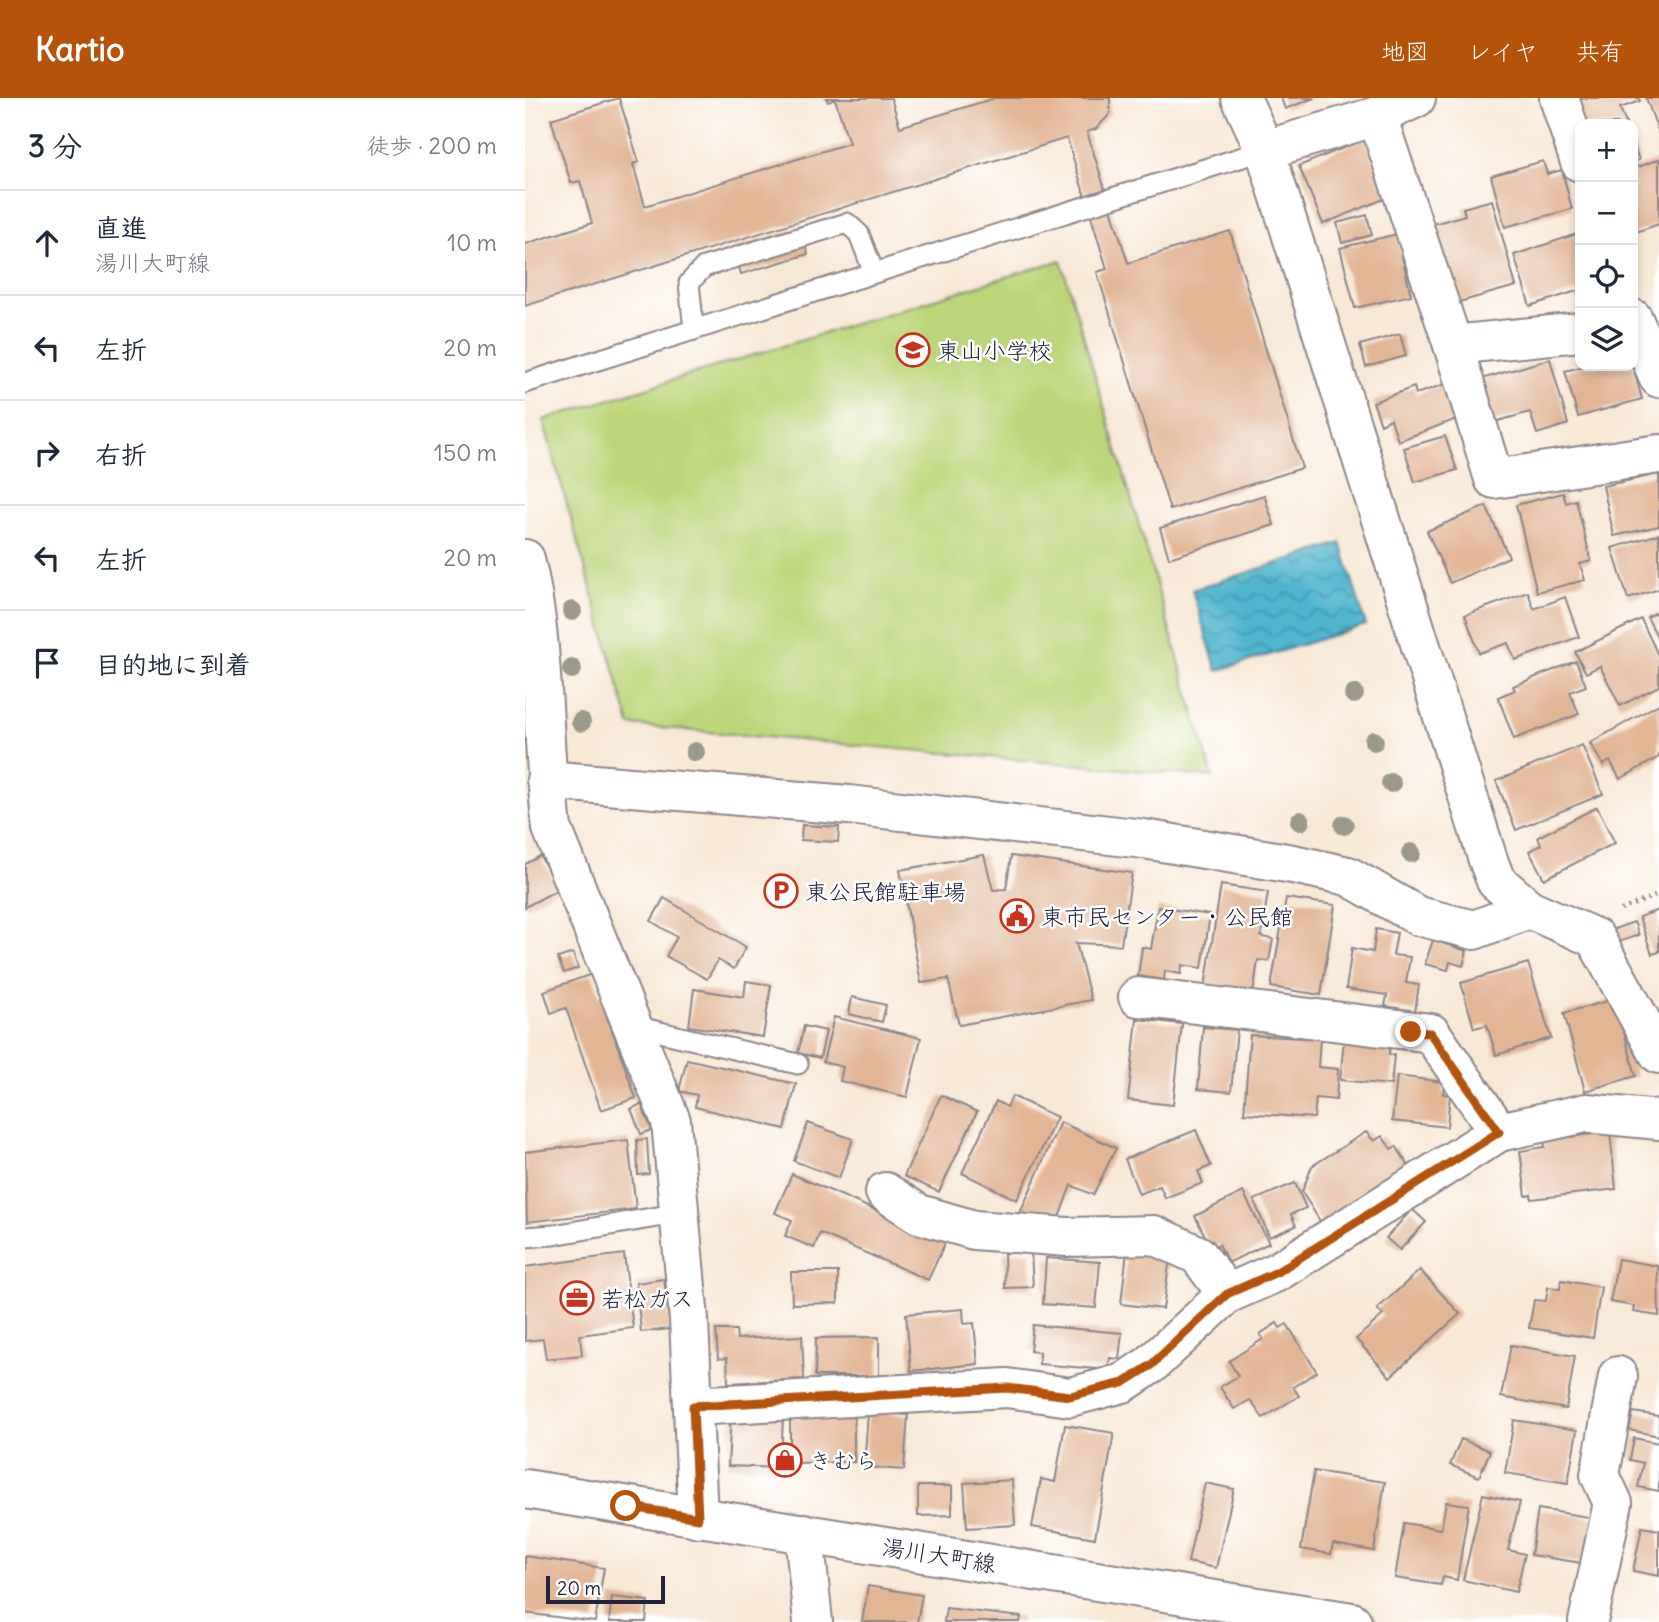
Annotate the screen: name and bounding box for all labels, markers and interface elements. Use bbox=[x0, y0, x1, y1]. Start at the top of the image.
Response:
text: Kartio bbox=[35, 28, 125, 70]
text: 地図 bbox=[1381, 36, 1429, 66]
text: レイヤ bbox=[1467, 36, 1538, 66]
text: 共有 bbox=[1576, 36, 1624, 66]
map controls bbox=[1575, 119, 1638, 371]
button: + bbox=[1575, 119, 1638, 182]
text: 3 分 bbox=[28, 127, 82, 165]
text: 徒歩 · 200 m bbox=[366, 131, 497, 160]
button: − bbox=[1575, 182, 1638, 245]
text: 直進 bbox=[95, 211, 147, 244]
icon: ahead bbox=[28, 224, 66, 262]
text: 10 m bbox=[447, 228, 497, 257]
button: locate bbox=[1575, 245, 1638, 308]
text: 湯川大町線 bbox=[95, 248, 210, 277]
button: layers bbox=[1575, 308, 1638, 371]
icon: left bbox=[28, 329, 66, 367]
school or university icon: 東山小学校 bbox=[894, 331, 932, 369]
text: 左折 bbox=[95, 333, 147, 366]
text: 20 m bbox=[444, 333, 497, 362]
place label: 東山小学校 bbox=[937, 336, 1052, 365]
icon: right bbox=[28, 434, 66, 472]
text: 右折 bbox=[95, 438, 147, 471]
text: 150 m bbox=[434, 438, 497, 467]
icon: left bbox=[28, 539, 66, 577]
text: 左折 bbox=[95, 543, 147, 576]
text: 20 m bbox=[444, 543, 497, 572]
icon: arrive bbox=[28, 644, 66, 682]
text: 目的地に到着 bbox=[95, 648, 251, 681]
parking icon: 東公民館駐車場 bbox=[762, 872, 800, 910]
place label: 東公民館駐車場 bbox=[805, 877, 966, 906]
public building icon: 東市民センター・公民館 bbox=[998, 897, 1036, 935]
place label: 東市民センター・公民館 bbox=[1041, 902, 1293, 931]
route end bbox=[1395, 1016, 1426, 1047]
office icon: 若松ガス bbox=[558, 1279, 596, 1317]
place label: 若松ガス bbox=[601, 1284, 693, 1313]
shop icon: きむら bbox=[766, 1441, 804, 1479]
place label: きむら bbox=[809, 1446, 878, 1475]
route start bbox=[610, 1490, 641, 1521]
street label: 湯川大町線 bbox=[880, 1532, 998, 1578]
scale bar bbox=[546, 1573, 665, 1605]
text: 20 m bbox=[557, 1576, 601, 1600]

